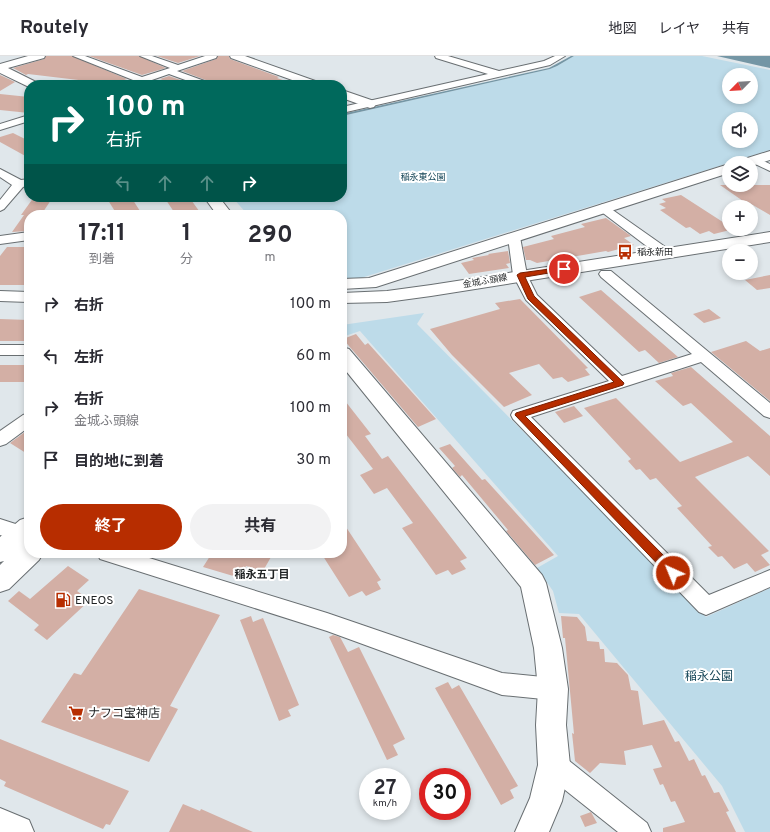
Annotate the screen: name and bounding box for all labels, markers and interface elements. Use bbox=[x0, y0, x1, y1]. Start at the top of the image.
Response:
text: Routely bbox=[20, 16, 89, 40]
text: 地図 bbox=[608, 21, 636, 38]
text: レイヤ bbox=[658, 21, 700, 38]
text: 共有 bbox=[722, 21, 750, 38]
north arrow bbox=[722, 68, 758, 104]
map controls bbox=[722, 68, 758, 280]
text: 100 m bbox=[106, 90, 186, 126]
icon: right bbox=[40, 96, 92, 148]
button: sound bbox=[722, 112, 758, 148]
text: 右折 bbox=[106, 130, 142, 153]
button: layers bbox=[722, 156, 758, 192]
icon: left bbox=[112, 172, 134, 194]
icon: ahead bbox=[154, 172, 176, 194]
icon: ahead bbox=[196, 172, 218, 194]
icon: right bbox=[238, 172, 260, 194]
park label: 稲永東公園 bbox=[400, 172, 446, 183]
button: + bbox=[722, 200, 758, 236]
text: 17:11 bbox=[78, 219, 126, 249]
text: 1 bbox=[182, 219, 191, 249]
text: 290 bbox=[247, 221, 293, 251]
bus stop icon: 稲永新田 bbox=[616, 243, 634, 261]
button: − bbox=[722, 244, 758, 280]
place label: 稲永新田 bbox=[637, 247, 673, 258]
text: m bbox=[265, 250, 276, 266]
text: 到着 bbox=[89, 252, 115, 268]
text: 分 bbox=[180, 252, 193, 268]
pin bbox=[547, 252, 581, 286]
icon: arrive bbox=[553, 258, 575, 280]
street label: 金城ふ頭線 bbox=[462, 272, 509, 291]
icon: right bbox=[40, 293, 62, 315]
text: 100 m bbox=[290, 295, 331, 314]
text: 右折 bbox=[74, 297, 104, 316]
icon: left bbox=[40, 345, 62, 367]
text: 60 m bbox=[296, 347, 331, 366]
text: 左折 bbox=[74, 349, 104, 368]
text: 右折 bbox=[74, 391, 104, 410]
icon: right bbox=[40, 397, 62, 419]
text: 100 m bbox=[290, 399, 331, 418]
text: 金城ふ頭線 bbox=[74, 414, 139, 430]
icon: arrive bbox=[40, 449, 62, 471]
text: 30 m bbox=[296, 451, 331, 470]
text: 目的地に到着 bbox=[74, 453, 164, 472]
button: 終了 bbox=[40, 504, 182, 550]
button: 共有 bbox=[190, 504, 331, 550]
position arrow bbox=[652, 552, 694, 594]
district label: 稲永五丁目 bbox=[235, 568, 290, 582]
fuel station icon: ENEOS bbox=[54, 591, 72, 609]
place label: ENEOS bbox=[75, 593, 114, 609]
park label: 稲永公園 bbox=[685, 669, 733, 685]
supermarket icon: ナフコ宝神店 bbox=[67, 704, 85, 722]
place label: ナフコ宝神店 bbox=[88, 706, 160, 722]
speed limit sign: 30 bbox=[419, 768, 471, 820]
text: 27 bbox=[374, 776, 396, 802]
text: km/h bbox=[373, 797, 397, 810]

